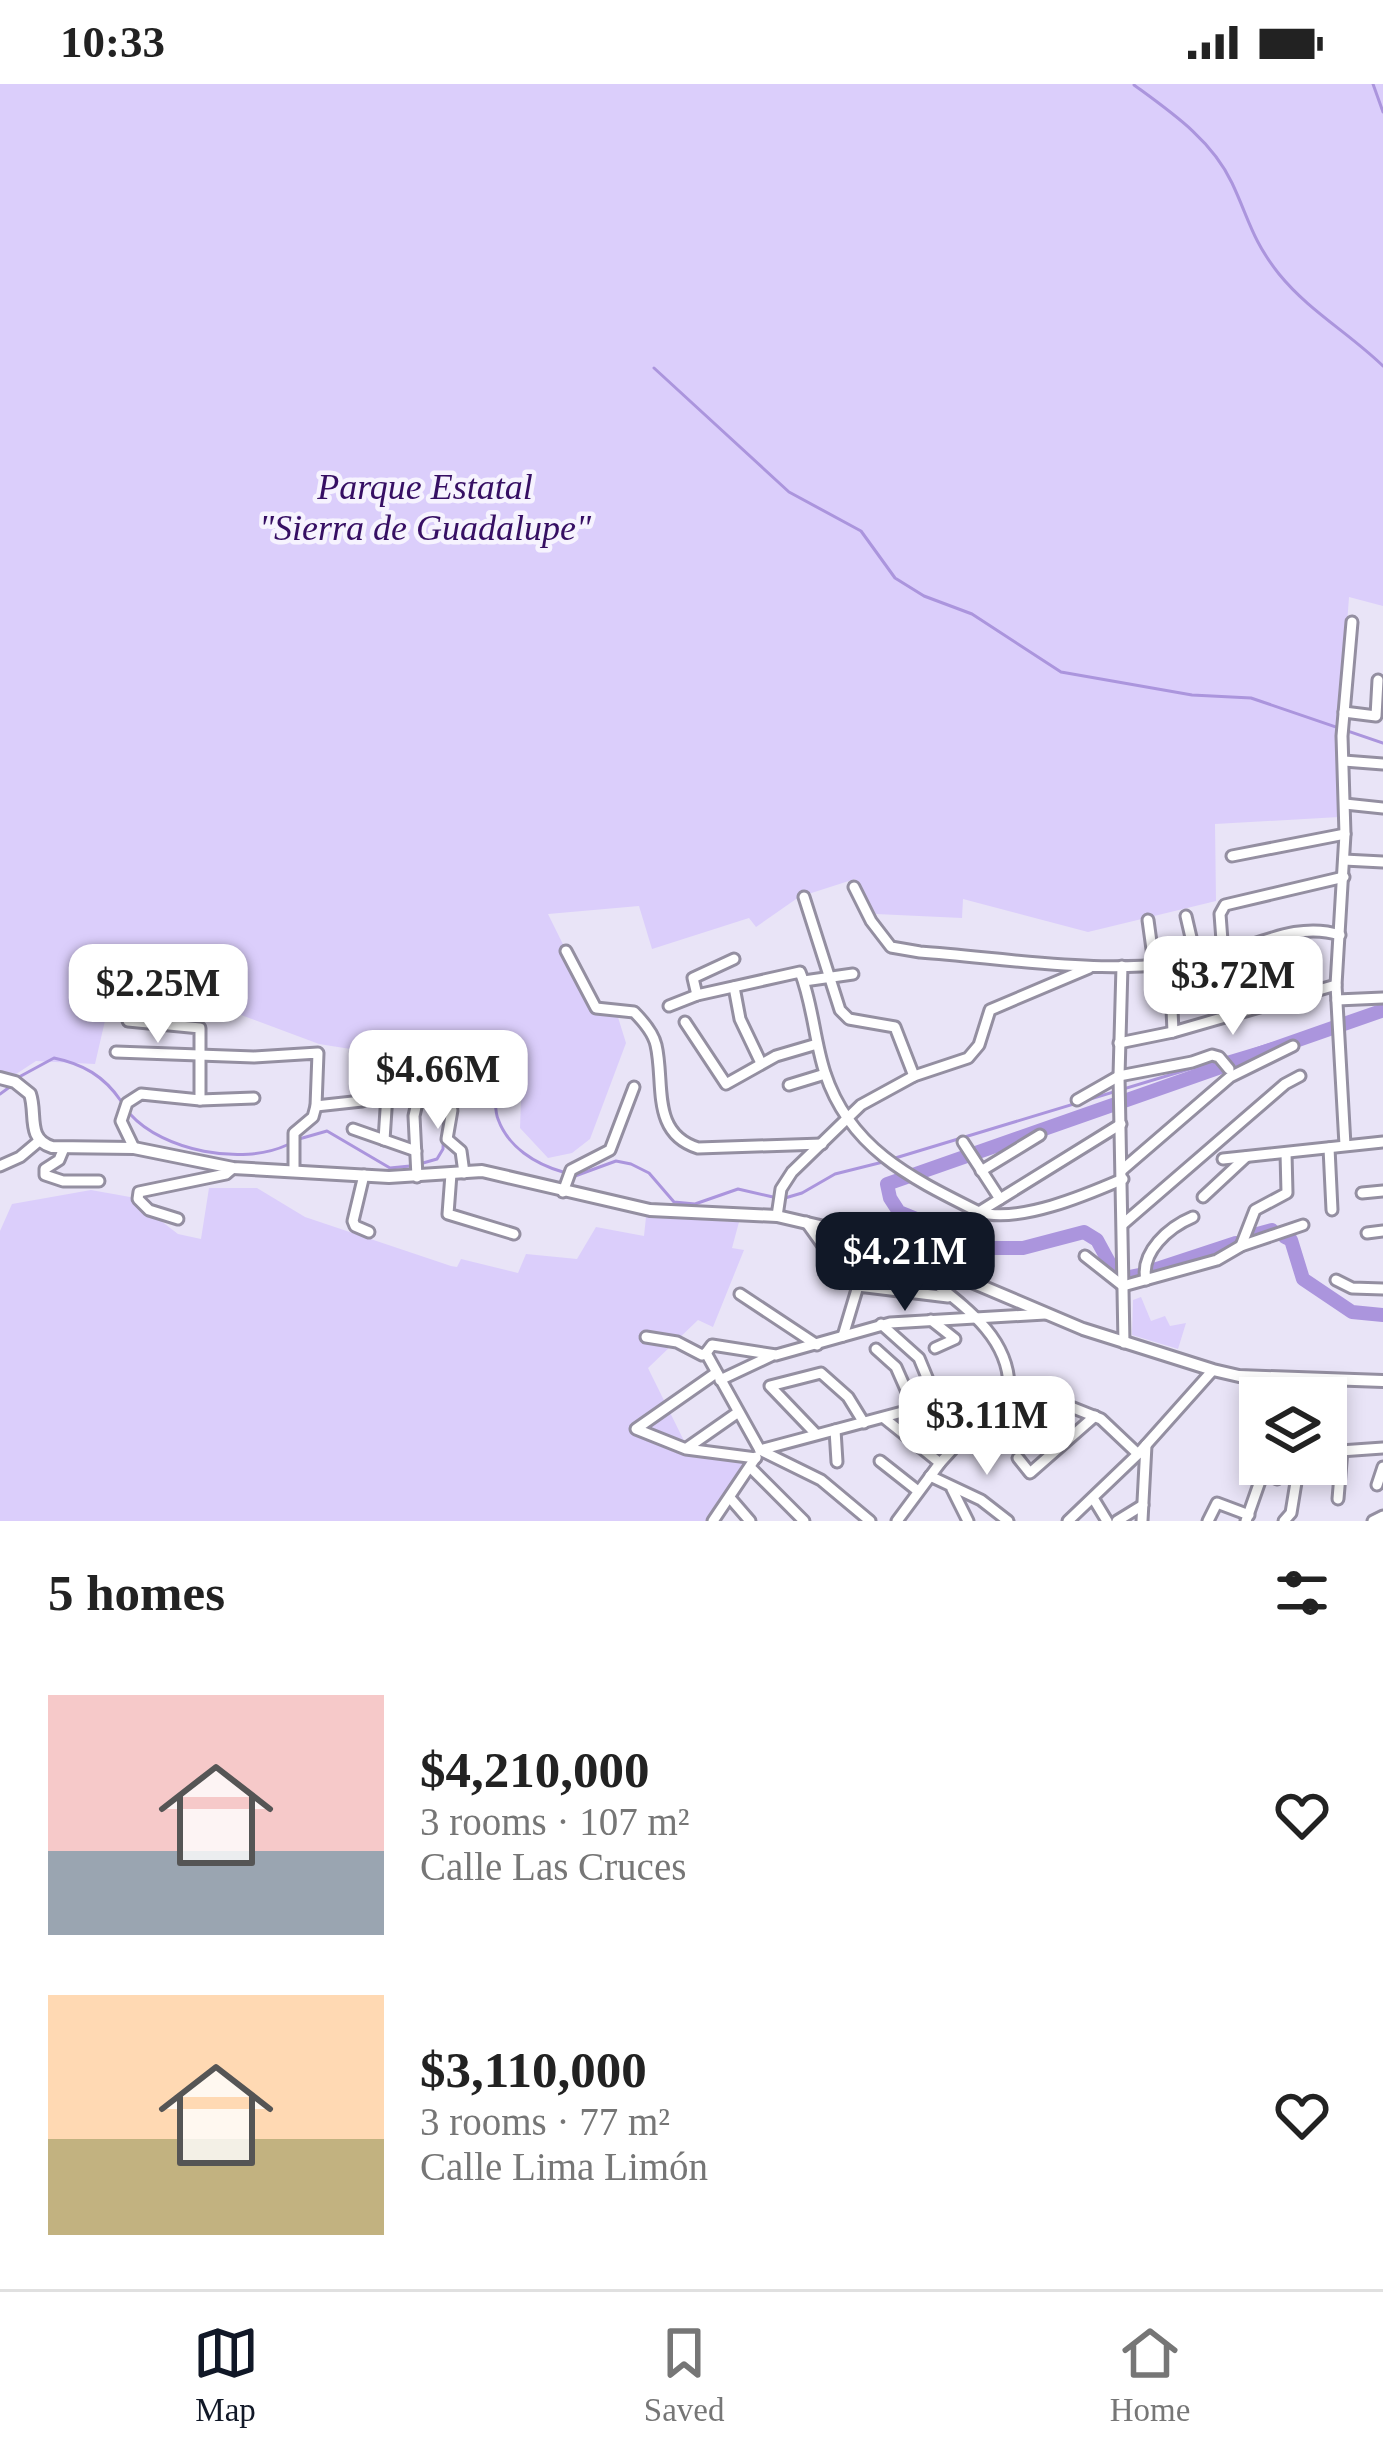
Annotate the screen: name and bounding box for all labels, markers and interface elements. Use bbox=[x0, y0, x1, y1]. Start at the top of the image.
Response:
text: 10:33 bbox=[60, 17, 165, 67]
park label: Parque Estatal "Sierra de Guadalupe" bbox=[259, 467, 592, 548]
pin: $3.72M bbox=[1135, 936, 1331, 1038]
pin: $2.25M bbox=[60, 944, 256, 1046]
text: $3.72M bbox=[1171, 953, 1295, 996]
text: $2.25M bbox=[96, 961, 220, 1004]
pin: $4.66M bbox=[340, 1030, 536, 1132]
text: $4.66M bbox=[376, 1047, 500, 1090]
pin: $4.21M bbox=[807, 1212, 1003, 1314]
text: $4.21M bbox=[843, 1229, 967, 1272]
pin: $3.11M bbox=[889, 1376, 1085, 1478]
map controls bbox=[1239, 1377, 1347, 1485]
button: layers bbox=[1239, 1377, 1347, 1485]
text: $3.11M bbox=[926, 1393, 1048, 1436]
icon: filters bbox=[1269, 1560, 1335, 1626]
text: 5 homes bbox=[48, 1565, 225, 1621]
text: $4,210,000 bbox=[420, 1742, 650, 1798]
icon: home bbox=[144, 1743, 288, 1887]
icon: heart bbox=[1269, 1782, 1335, 1848]
text: 3 rooms · 107 m² bbox=[420, 1800, 690, 1843]
text: Calle Las Cruces bbox=[420, 1845, 686, 1888]
text: $3,110,000 bbox=[420, 2042, 647, 2098]
icon: home bbox=[144, 2043, 288, 2187]
icon: heart bbox=[1269, 2082, 1335, 2148]
text: 3 rooms · 77 m² bbox=[420, 2100, 670, 2143]
text: Calle Lima Limón bbox=[420, 2145, 708, 2188]
tab: Map bbox=[193, 2320, 259, 2429]
tab: Saved bbox=[644, 2320, 724, 2429]
tab: Home bbox=[1110, 2320, 1190, 2429]

